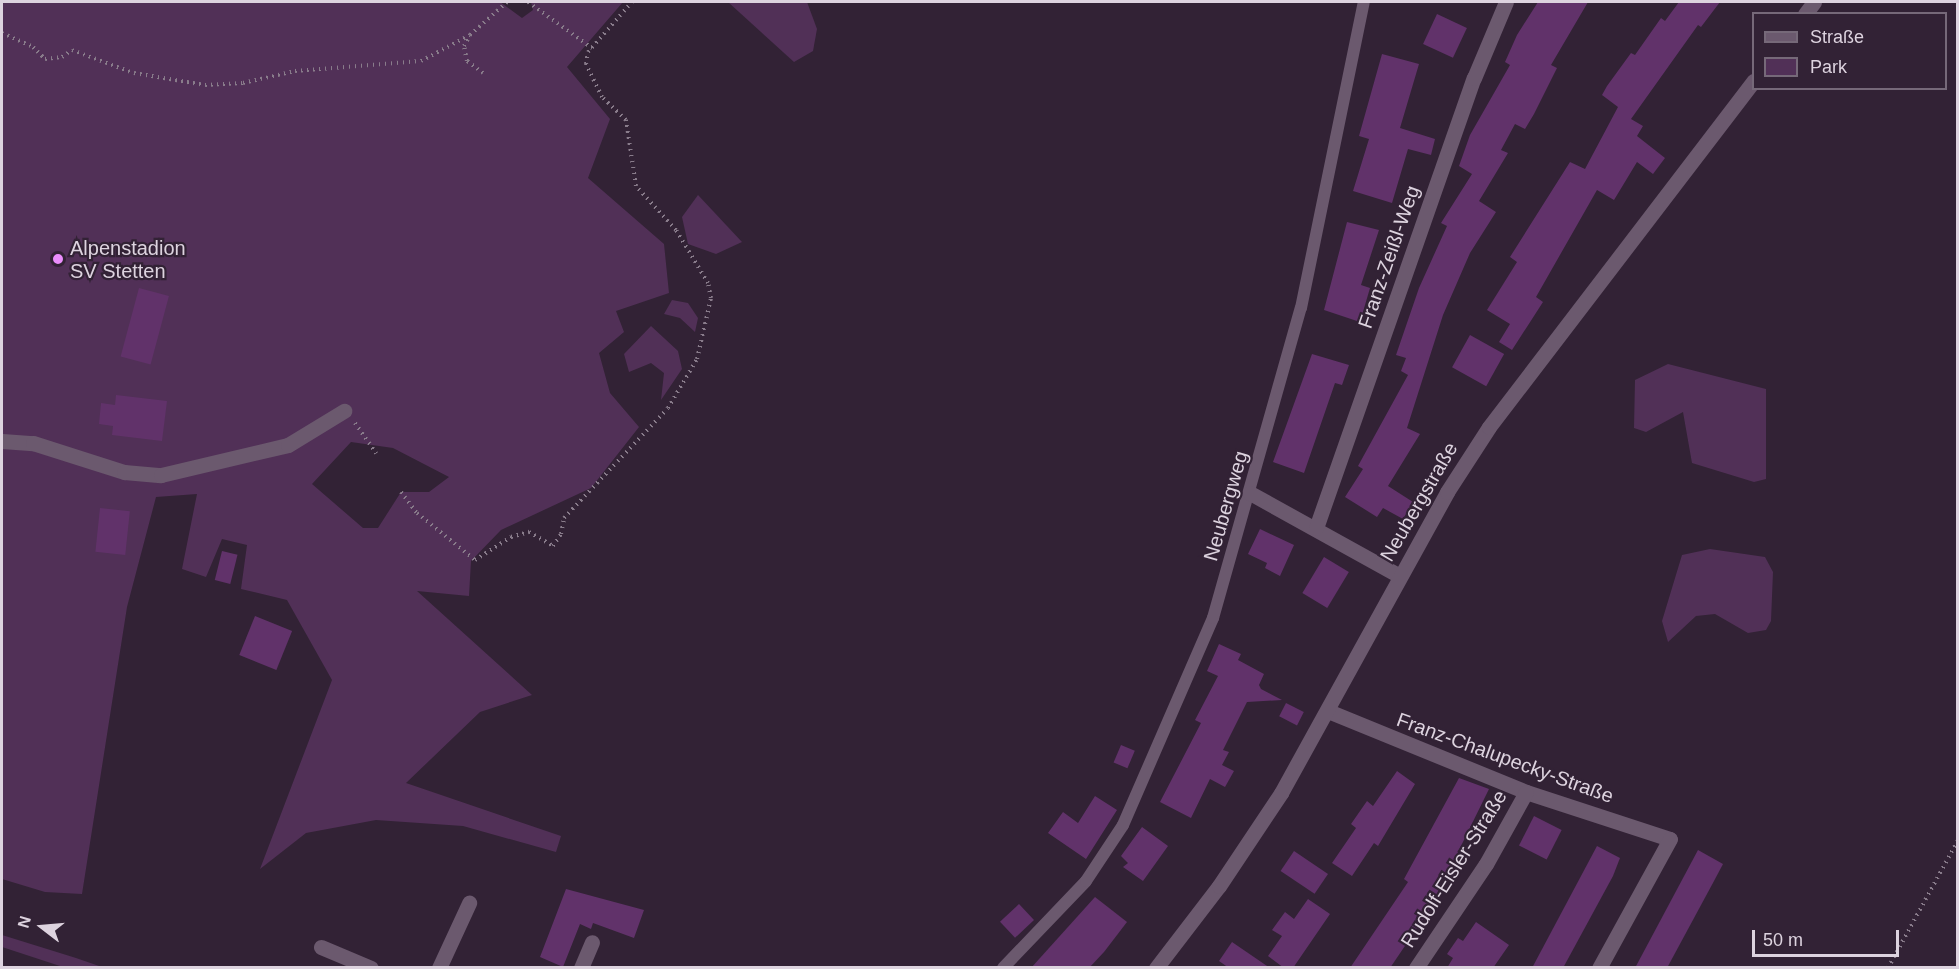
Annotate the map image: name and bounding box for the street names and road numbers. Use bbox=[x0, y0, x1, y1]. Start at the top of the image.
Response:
street label: Franz-Zeißl-Weg bbox=[1353, 182, 1425, 332]
street label: Neubergstraße bbox=[1375, 438, 1463, 566]
street label: Neubergweg bbox=[1199, 448, 1253, 564]
street label: Franz-Chalupecky-Straße bbox=[1393, 708, 1617, 808]
street label: Rudolf-Eisler-Straße bbox=[1396, 786, 1512, 952]

